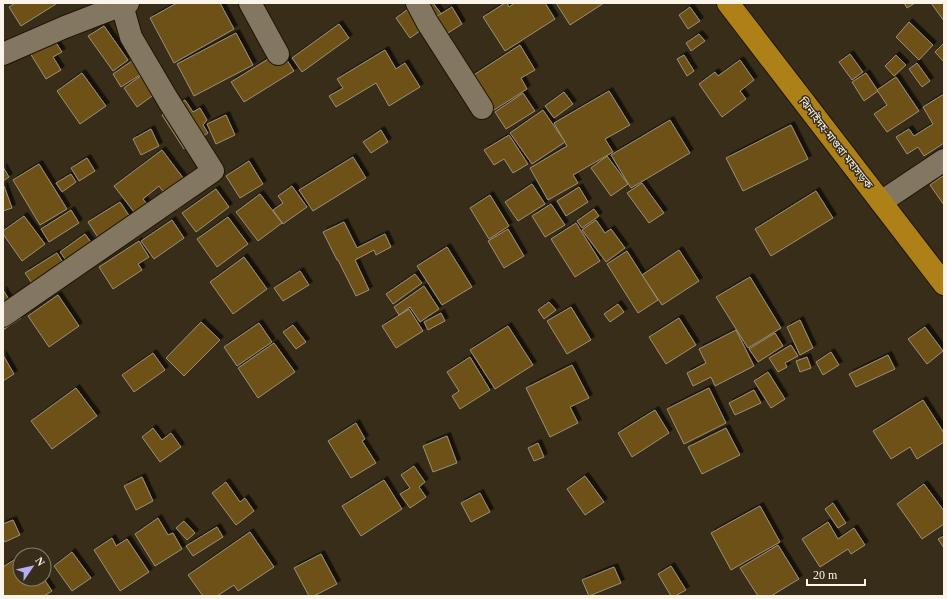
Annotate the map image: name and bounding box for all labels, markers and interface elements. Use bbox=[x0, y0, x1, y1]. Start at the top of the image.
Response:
street label: ঝিনাইদহ-মাগুরা মহাসড়ক bbox=[796, 94, 875, 191]
north arrow bbox=[12, 547, 52, 587]
text: N bbox=[33, 555, 48, 568]
scale bar bbox=[807, 561, 865, 587]
text: 20 m bbox=[813, 568, 838, 582]

